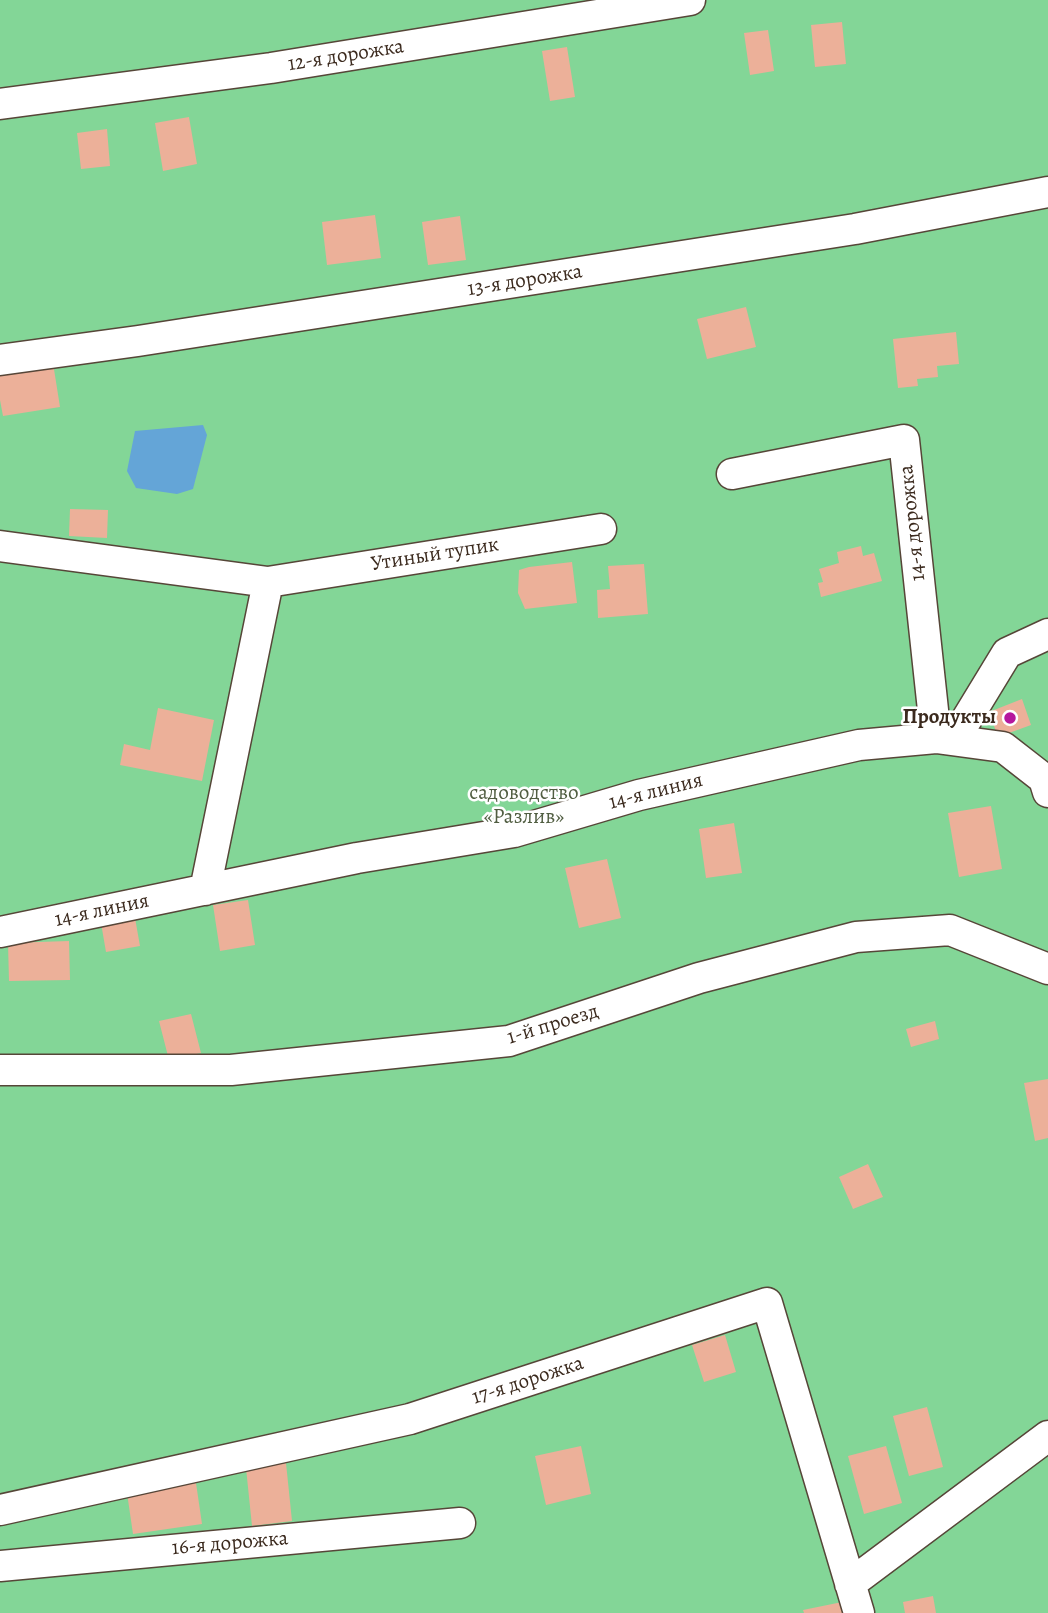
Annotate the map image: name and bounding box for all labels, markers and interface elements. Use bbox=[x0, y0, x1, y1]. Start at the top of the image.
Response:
street label: 12-я дорожка bbox=[286, 34, 406, 78]
street label: 13-я дорожка bbox=[466, 259, 584, 303]
street label: 14-я дорожка bbox=[894, 464, 932, 582]
street label: Утиный тупик bbox=[369, 532, 501, 578]
place label: Продукты bbox=[902, 705, 996, 731]
marker: Продукты bbox=[1002, 710, 1018, 726]
street label: 14-я линия bbox=[606, 768, 706, 816]
park label: садоводство «Разлив» bbox=[469, 781, 579, 831]
street label: 14-я линия bbox=[52, 889, 152, 933]
street label: 1-й проезд bbox=[504, 999, 602, 1051]
street label: 17-я дорожка bbox=[469, 1351, 587, 1411]
street label: 16-я дорожка bbox=[171, 1526, 289, 1562]

